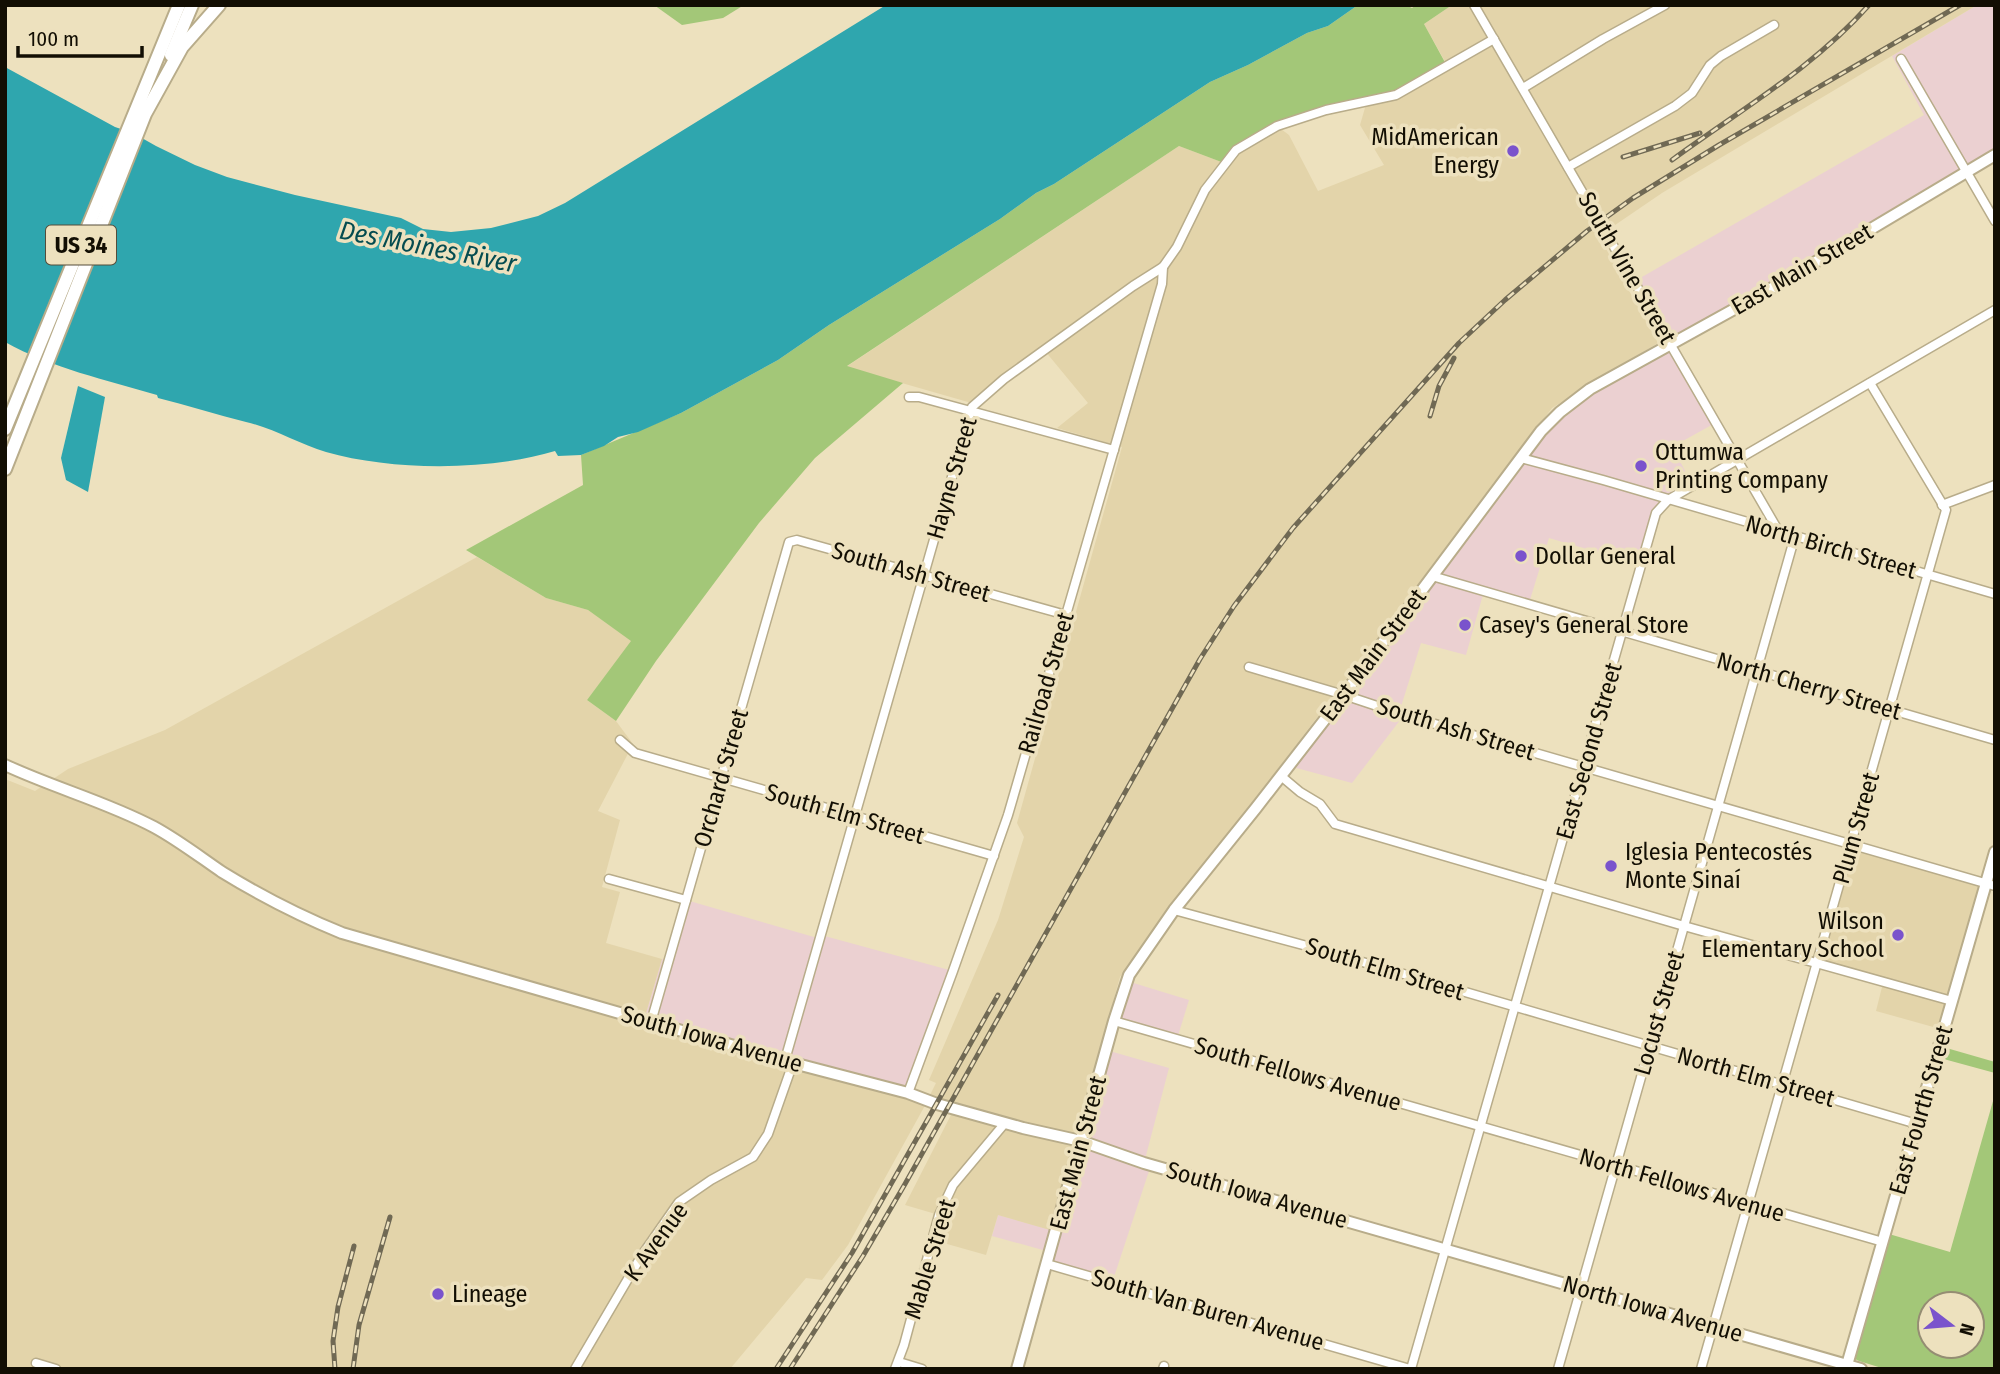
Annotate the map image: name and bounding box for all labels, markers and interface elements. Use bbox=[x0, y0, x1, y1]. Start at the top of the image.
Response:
scale bar bbox=[18, 14, 142, 58]
text: 100 m bbox=[28, 26, 79, 52]
place label: MidAmerican Energy bbox=[1371, 123, 1499, 179]
marker: MidAmerican Energy bbox=[1505, 143, 1521, 159]
street label: South Vine Street bbox=[1572, 187, 1682, 349]
water label: Des Moines River bbox=[337, 215, 520, 280]
street label: East Main Street bbox=[1726, 217, 1878, 321]
road number: US 34 bbox=[46, 226, 116, 264]
street label: Hayne Street bbox=[921, 414, 983, 542]
place label: Ottumwa Printing Company bbox=[1655, 438, 1828, 494]
marker: Ottumwa Printing Company bbox=[1633, 458, 1649, 474]
street label: North Birch Street bbox=[1742, 509, 1920, 585]
street label: South Ash Street bbox=[829, 536, 994, 608]
place label: Dollar General bbox=[1535, 542, 1676, 570]
marker: Dollar General bbox=[1513, 548, 1529, 564]
street label: East Main Street bbox=[1314, 583, 1432, 727]
street label: Railroad Street bbox=[1012, 609, 1080, 757]
place label: Casey's General Store bbox=[1479, 611, 1689, 639]
marker: Casey's General Store bbox=[1457, 617, 1473, 633]
street label: North Cherry Street bbox=[1714, 646, 1904, 726]
street label: East Second Street bbox=[1550, 659, 1628, 843]
street label: South Ash Street bbox=[1374, 692, 1538, 766]
street label: Orchard Street bbox=[688, 705, 754, 850]
street label: Plum Street bbox=[1827, 769, 1885, 887]
street label: South Elm Street bbox=[762, 778, 928, 850]
place label: Iglesia Pentecostés Monte Sinaí bbox=[1625, 838, 1812, 894]
marker: Iglesia Pentecostés Monte Sinaí bbox=[1603, 858, 1619, 874]
place label: Wilson Elementary School bbox=[1701, 907, 1884, 963]
marker: Wilson Elementary School bbox=[1890, 927, 1906, 943]
street label: South Elm Street bbox=[1303, 932, 1468, 1006]
street label: Locust Street bbox=[1628, 947, 1690, 1078]
street label: South Iowa Avenue bbox=[618, 1000, 806, 1078]
street label: East Fourth Street bbox=[1883, 1022, 1959, 1198]
street label: South Fellows Avenue bbox=[1191, 1031, 1405, 1117]
street label: North Elm Street bbox=[1674, 1041, 1838, 1113]
street label: East Main Street bbox=[1044, 1073, 1112, 1233]
street label: North Fellows Avenue bbox=[1576, 1142, 1788, 1228]
street label: South Iowa Avenue bbox=[1163, 1156, 1351, 1234]
street label: Mable Street bbox=[898, 1195, 962, 1323]
street label: K Avenue bbox=[618, 1197, 694, 1287]
street label: South Van Buren Avenue bbox=[1089, 1263, 1327, 1357]
street label: North Iowa Avenue bbox=[1560, 1270, 1746, 1348]
place label: Lineage bbox=[452, 1280, 527, 1308]
marker: Lineage bbox=[430, 1286, 446, 1302]
north arrow bbox=[1916, 1290, 1986, 1360]
text: N bbox=[1954, 1321, 1979, 1338]

